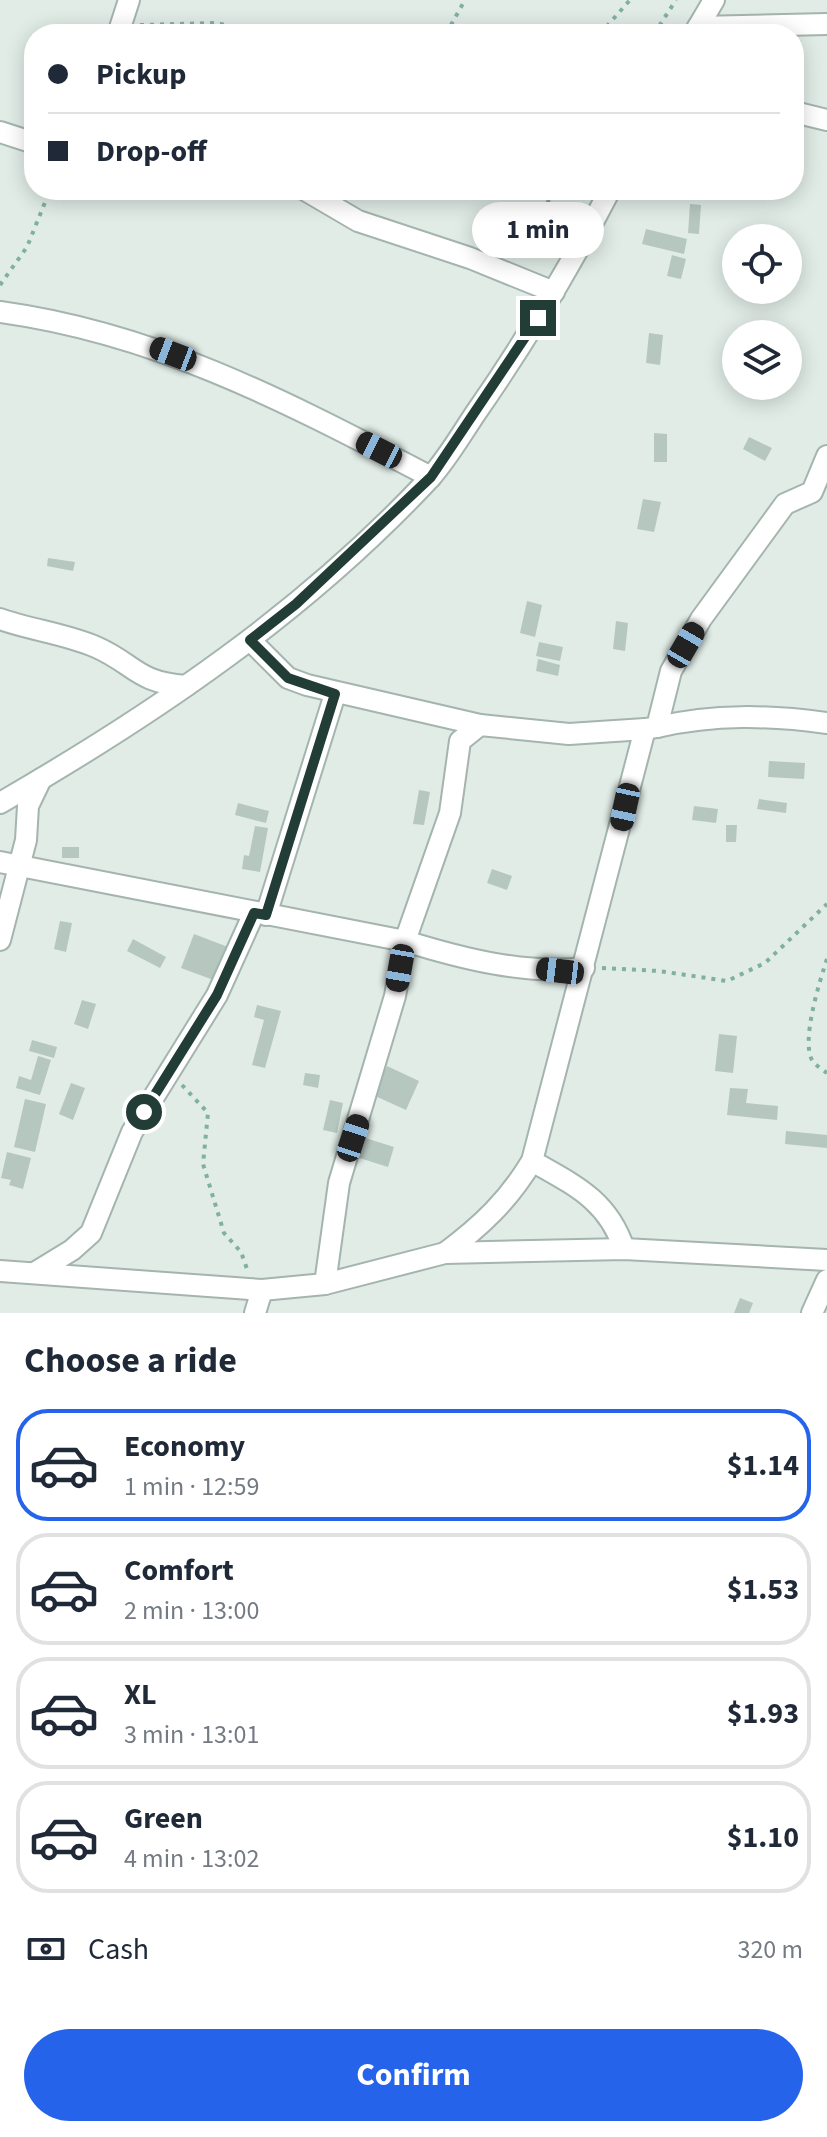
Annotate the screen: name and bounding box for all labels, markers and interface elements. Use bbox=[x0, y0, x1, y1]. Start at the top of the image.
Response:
text: Pickup bbox=[96, 53, 186, 96]
text: Drop-off bbox=[96, 130, 207, 173]
callout: 1 min bbox=[472, 202, 604, 258]
text: 1 min bbox=[506, 211, 570, 248]
map controls bbox=[722, 224, 802, 400]
button: locate bbox=[722, 224, 802, 304]
route end bbox=[520, 300, 556, 336]
button: layers bbox=[722, 320, 802, 400]
car bbox=[146, 334, 200, 374]
car bbox=[352, 428, 406, 472]
car bbox=[664, 618, 708, 672]
car bbox=[608, 781, 642, 833]
car bbox=[384, 942, 416, 994]
car bbox=[535, 956, 585, 986]
route start bbox=[126, 1094, 162, 1130]
car bbox=[334, 1111, 372, 1165]
text: Choose a ride bbox=[24, 1335, 237, 1386]
text: Economy bbox=[124, 1425, 245, 1468]
icon: car bbox=[28, 1429, 100, 1501]
text: $1.14 bbox=[727, 1444, 799, 1487]
text: 1 min · 12:59 bbox=[124, 1468, 259, 1505]
text: Comfort bbox=[124, 1549, 234, 1592]
icon: car bbox=[28, 1553, 100, 1625]
text: $1.53 bbox=[727, 1568, 799, 1611]
text: 2 min · 13:00 bbox=[124, 1592, 259, 1629]
text: XL bbox=[124, 1673, 157, 1716]
icon: car bbox=[28, 1677, 100, 1749]
text: $1.93 bbox=[727, 1692, 799, 1735]
text: 3 min · 13:01 bbox=[124, 1716, 259, 1753]
text: Green bbox=[124, 1797, 203, 1840]
icon: car bbox=[28, 1801, 100, 1873]
text: $1.10 bbox=[727, 1816, 799, 1859]
text: 4 min · 13:02 bbox=[124, 1840, 259, 1877]
icon: cash bbox=[24, 1927, 68, 1971]
text: Cash bbox=[88, 1928, 149, 1971]
text: 320 m bbox=[737, 1931, 803, 1968]
button: Confirm bbox=[24, 2029, 803, 2121]

